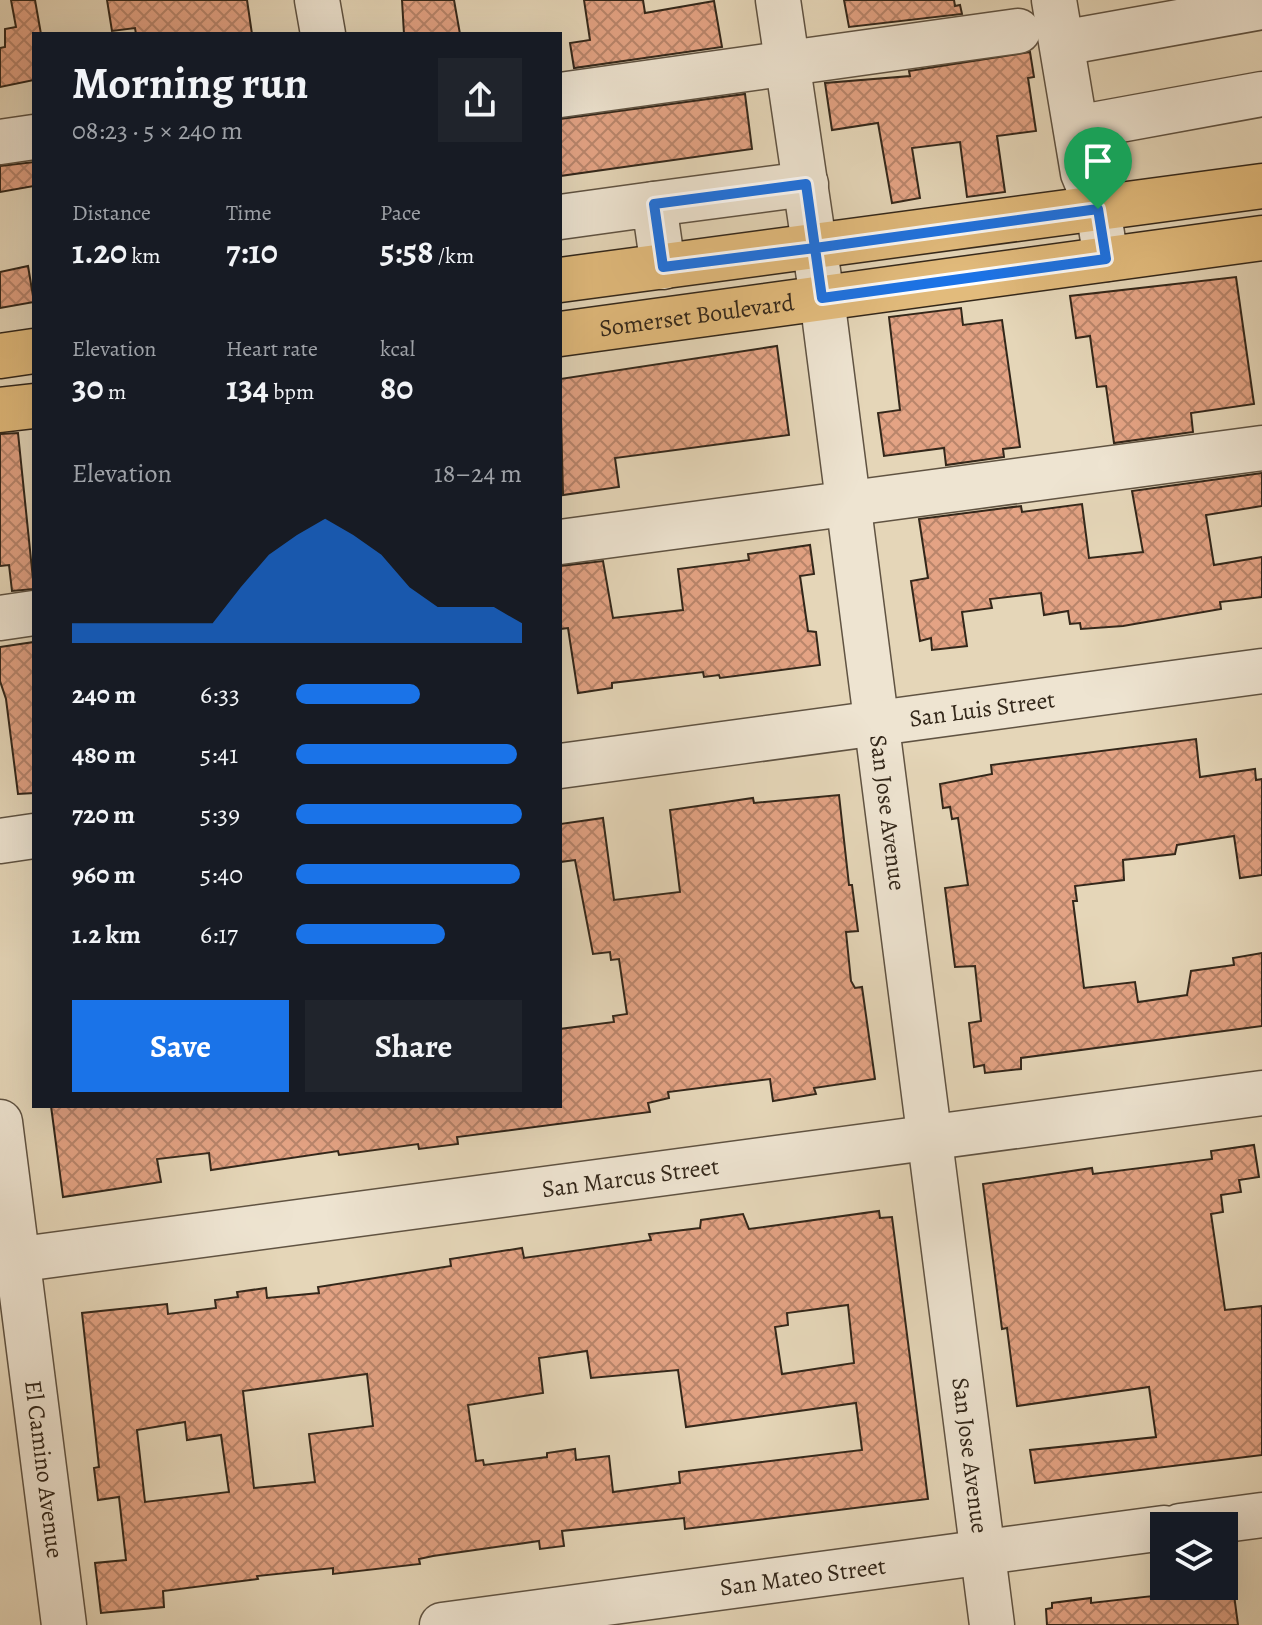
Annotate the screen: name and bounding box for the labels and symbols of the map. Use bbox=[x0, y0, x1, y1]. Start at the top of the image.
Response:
pin bbox=[1064, 127, 1132, 209]
street label: Somerset Boulevard bbox=[597, 286, 796, 344]
street label: San Luis Street bbox=[907, 683, 1057, 735]
street label: San Jose Avenue bbox=[862, 733, 914, 892]
street label: San Marcus Street bbox=[540, 1150, 721, 1205]
street label: San Jose Avenue bbox=[944, 1375, 996, 1535]
street label: El Camino Avenue bbox=[17, 1378, 71, 1560]
street label: San Mateo Street bbox=[718, 1550, 888, 1604]

